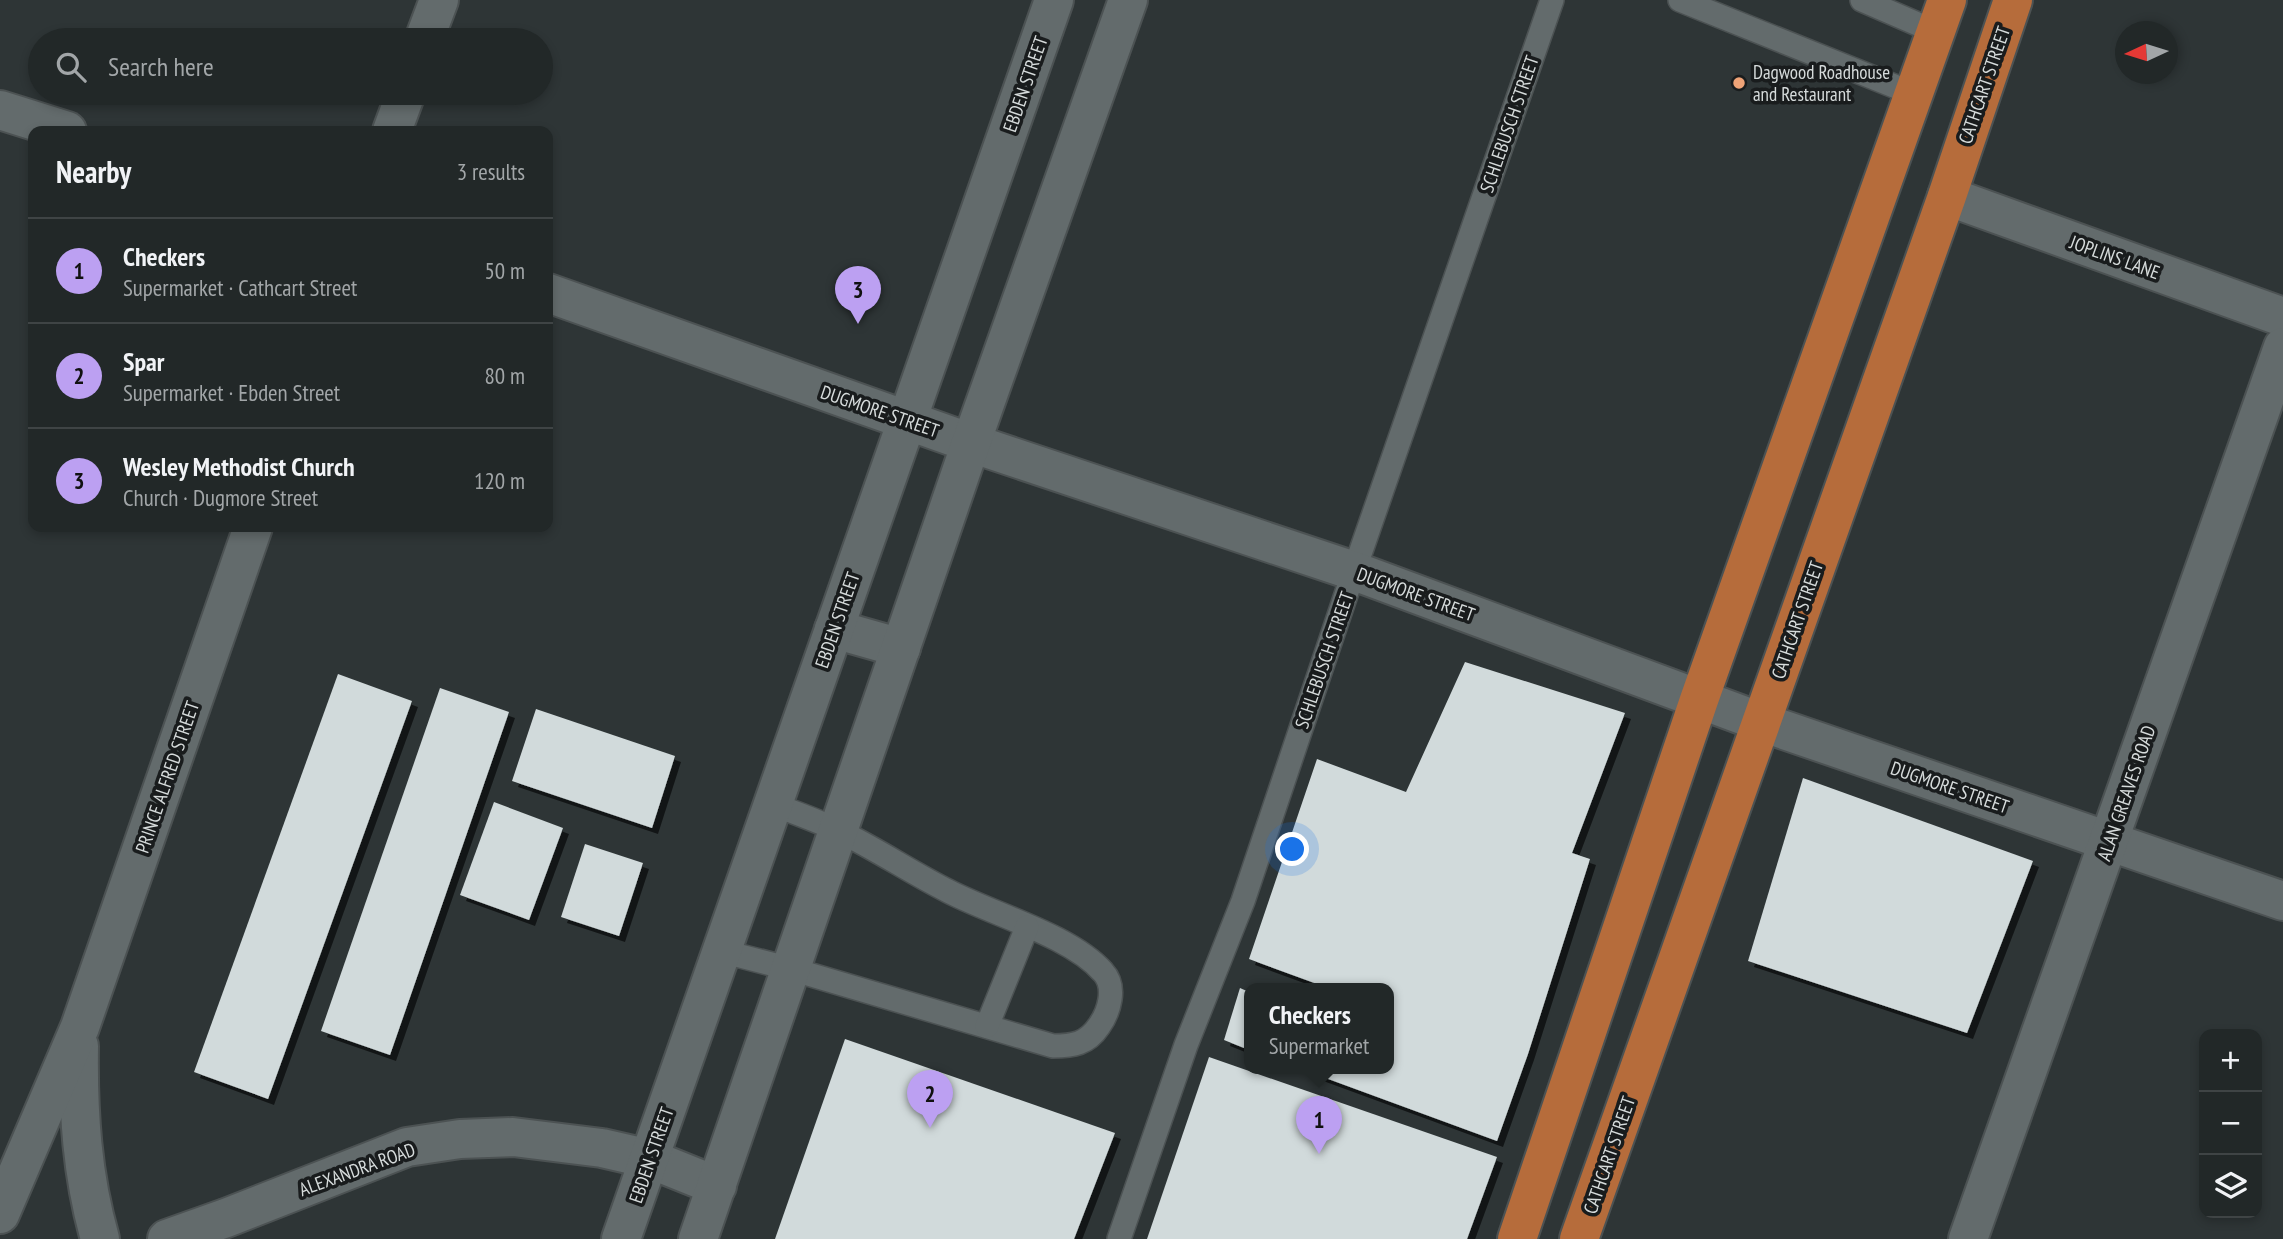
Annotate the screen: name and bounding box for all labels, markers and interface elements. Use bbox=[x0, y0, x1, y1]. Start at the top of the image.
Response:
north arrow bbox=[2115, 21, 2178, 84]
street label: CATHCART STREET bbox=[1953, 23, 2015, 147]
search box bbox=[28, 28, 553, 105]
street label: EBDEN STREET bbox=[997, 32, 1053, 135]
icon: search bbox=[52, 48, 90, 86]
text: Search here bbox=[108, 50, 214, 83]
street label: SCHLEBUSCH STREET bbox=[1474, 52, 1544, 196]
place label: Dagwood Roadhouse and Restaurant bbox=[1753, 60, 1890, 106]
marker: Dagwood Roadhouse and Restaurant bbox=[1731, 75, 1747, 91]
text: Nearby bbox=[56, 152, 131, 191]
text: 3 results bbox=[457, 157, 525, 186]
street label: JOPLINS LANE bbox=[2066, 229, 2163, 284]
text: Checkers bbox=[123, 240, 205, 273]
text: 1 bbox=[74, 256, 85, 285]
text: 50 m bbox=[484, 256, 525, 285]
pin: 3 bbox=[835, 266, 881, 324]
text: Supermarket · Cathcart Street bbox=[123, 273, 357, 302]
text: Spar bbox=[123, 345, 164, 378]
text: 2 bbox=[74, 361, 85, 390]
text: 80 m bbox=[484, 361, 525, 390]
text: Supermarket · Ebden Street bbox=[123, 378, 340, 407]
street label: DUGMORE STREET bbox=[818, 380, 943, 443]
text: Wesley Methodist Church bbox=[123, 450, 355, 483]
text: 3 bbox=[74, 466, 85, 495]
text: 120 m bbox=[474, 466, 525, 495]
text: Church · Dugmore Street bbox=[123, 483, 318, 512]
street label: CATHCART STREET bbox=[1766, 558, 1828, 682]
street label: DUGMORE STREET bbox=[1354, 562, 1479, 627]
street label: EBDEN STREET bbox=[809, 568, 865, 671]
street label: SCHLEBUSCH STREET bbox=[1289, 588, 1359, 732]
street label: PRINCE ALFRED STREET bbox=[130, 697, 204, 856]
street label: ALAN GREAVES ROAD bbox=[2092, 722, 2160, 864]
street label: DUGMORE STREET bbox=[1888, 756, 2013, 819]
your location bbox=[1275, 832, 1309, 866]
popup bbox=[1244, 983, 1394, 1074]
text: Checkers bbox=[1269, 998, 1351, 1031]
map controls bbox=[2199, 1029, 2262, 1218]
button: + bbox=[2199, 1029, 2262, 1092]
text: Supermarket bbox=[1269, 1031, 1369, 1060]
pin: 2 bbox=[907, 1070, 953, 1128]
button: − bbox=[2199, 1092, 2262, 1155]
street label: CATHCART STREET bbox=[1578, 1093, 1640, 1217]
pin: 1 bbox=[1296, 1096, 1342, 1154]
street label: EBDEN STREET bbox=[623, 1103, 679, 1206]
street label: ALEXANDRA ROAD bbox=[296, 1137, 418, 1201]
button: layers bbox=[2199, 1155, 2262, 1218]

